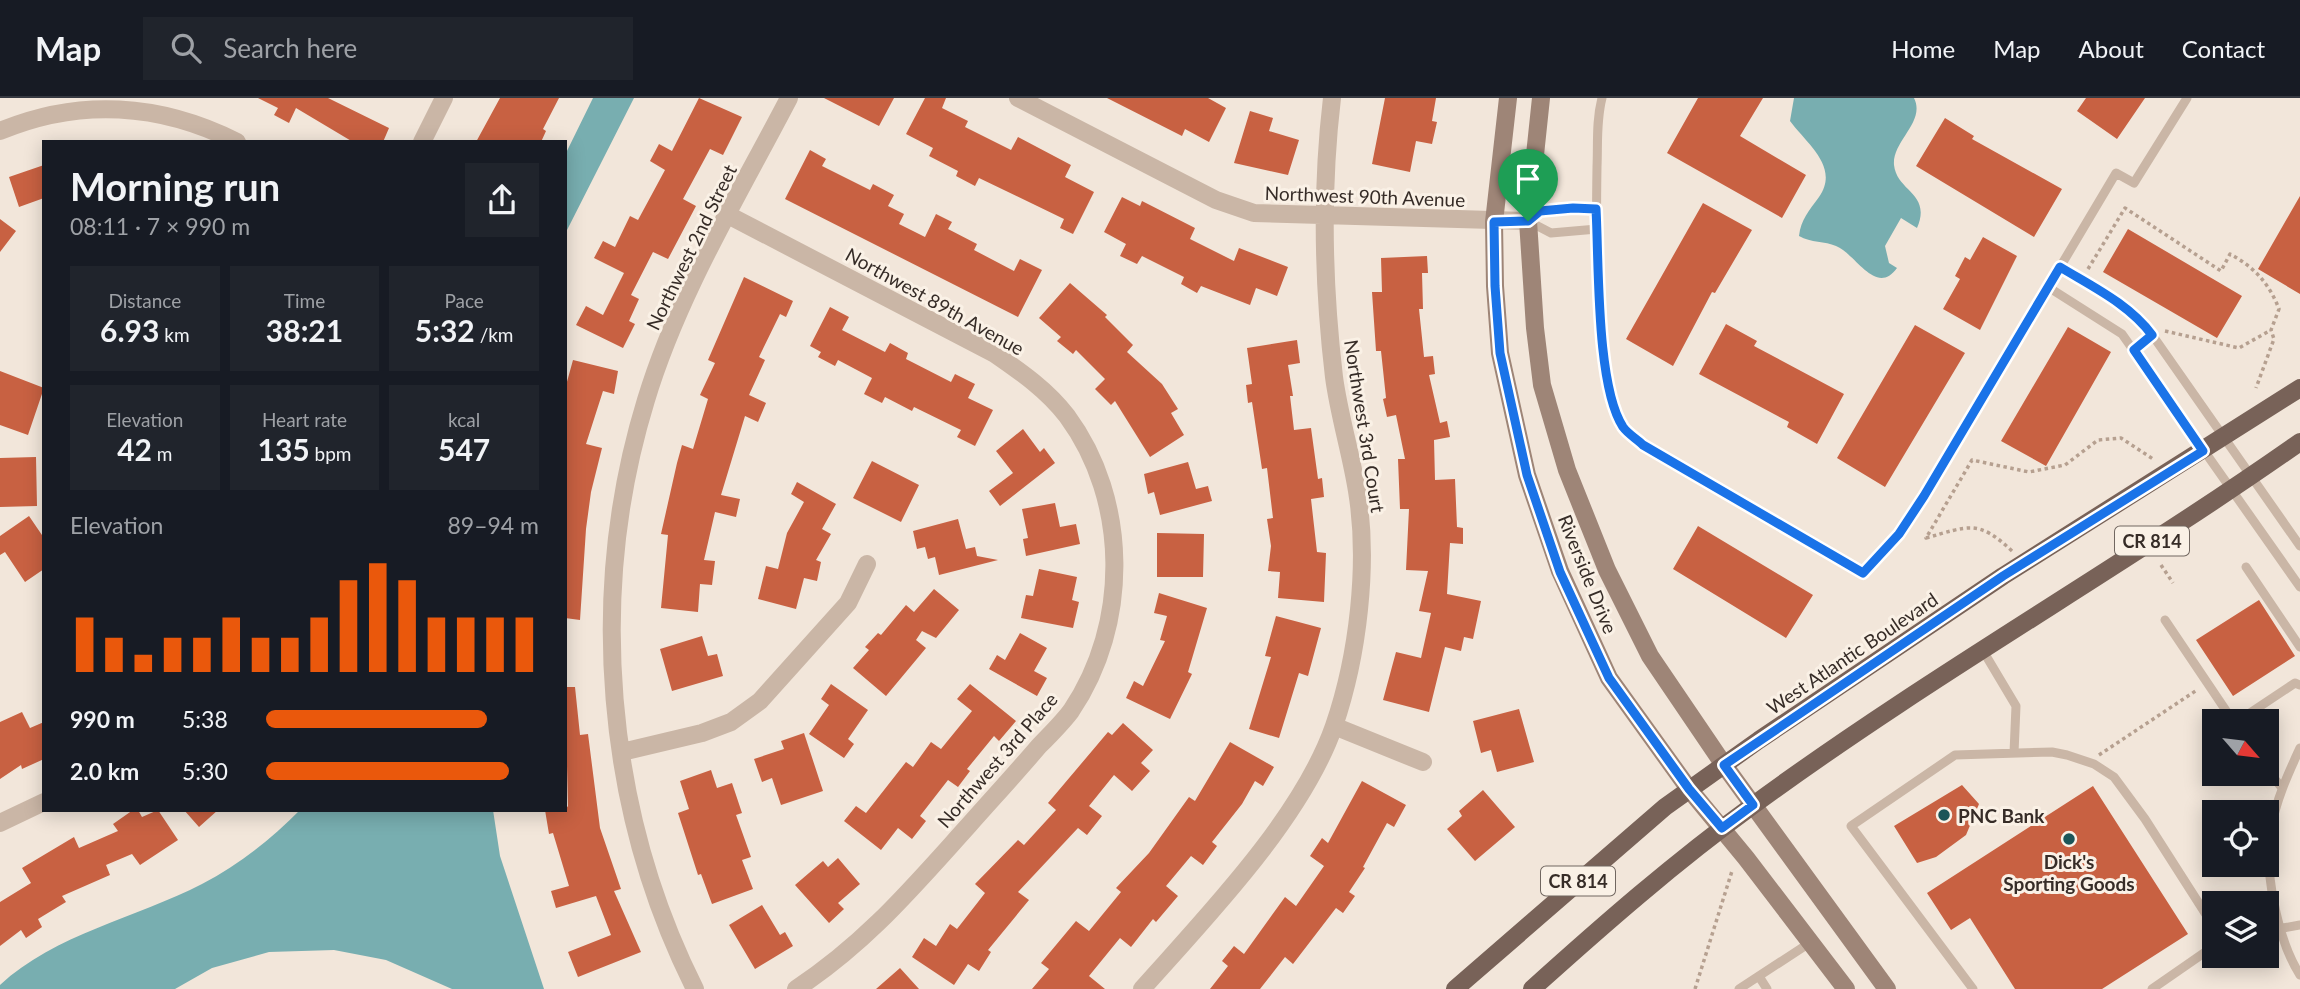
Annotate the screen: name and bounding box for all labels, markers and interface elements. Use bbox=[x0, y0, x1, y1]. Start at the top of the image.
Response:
search box bbox=[143, 17, 633, 80]
text: Map bbox=[35, 28, 101, 68]
icon: search bbox=[167, 29, 205, 67]
text: Search here bbox=[223, 32, 357, 64]
text: Home bbox=[1891, 34, 1955, 63]
text: Map bbox=[1993, 34, 2041, 63]
text: About bbox=[2079, 34, 2144, 63]
text: Contact bbox=[2182, 34, 2265, 63]
pin bbox=[1498, 149, 1558, 221]
street label: Northwest 2nd Street bbox=[641, 160, 741, 333]
icon: arrive bbox=[1509, 160, 1547, 198]
text: Morning run bbox=[70, 163, 280, 209]
button: share bbox=[465, 163, 539, 237]
street label: Northwest 90th Avenue bbox=[1264, 181, 1466, 211]
text: 08:11 · 7 × 990 m bbox=[70, 212, 250, 240]
street label: Northwest 89th Avenue bbox=[842, 242, 1028, 360]
text: Distance bbox=[108, 289, 181, 312]
text: Time bbox=[284, 289, 325, 312]
text: Pace bbox=[444, 289, 484, 312]
text: 6.93 bbox=[100, 312, 159, 348]
text: 38:21 bbox=[266, 312, 343, 348]
text: 5:32 bbox=[415, 312, 475, 348]
text: km bbox=[159, 323, 190, 346]
text: /km bbox=[475, 323, 514, 346]
street label: Northwest 3rd Court bbox=[1340, 338, 1390, 514]
text: Elevation bbox=[106, 408, 183, 431]
text: Heart rate bbox=[262, 408, 347, 431]
text: kcal bbox=[448, 408, 480, 431]
text: 42 bbox=[117, 431, 152, 467]
text: 135 bbox=[258, 431, 310, 467]
text: 547 bbox=[438, 431, 490, 467]
text: m bbox=[152, 442, 172, 465]
text: bpm bbox=[310, 442, 351, 465]
text: Elevation bbox=[70, 511, 163, 539]
text: 89–94 m bbox=[447, 511, 539, 539]
street label: Riverside Drive bbox=[1554, 511, 1622, 637]
road number: CR 814 bbox=[2115, 526, 2189, 556]
street label: West Atlantic Boulevard bbox=[1762, 587, 1942, 719]
street label: Northwest 3rd Place bbox=[932, 688, 1062, 832]
text: 990 m bbox=[70, 705, 135, 733]
text: 5:38 bbox=[182, 705, 228, 733]
north arrow bbox=[2202, 709, 2278, 786]
map controls bbox=[2202, 709, 2279, 968]
text: 2.0 km bbox=[70, 757, 139, 785]
text: 5:30 bbox=[182, 757, 228, 785]
button: locate bbox=[2202, 800, 2279, 877]
place label: PNC Bank bbox=[1958, 804, 2045, 827]
marker: PNC Bank bbox=[1936, 807, 1952, 823]
marker: Dick's Sporting Goods bbox=[2061, 831, 2077, 847]
place label: Dick's Sporting Goods bbox=[2003, 850, 2135, 895]
road number: CR 814 bbox=[1541, 866, 1615, 896]
button: layers bbox=[2202, 891, 2279, 968]

